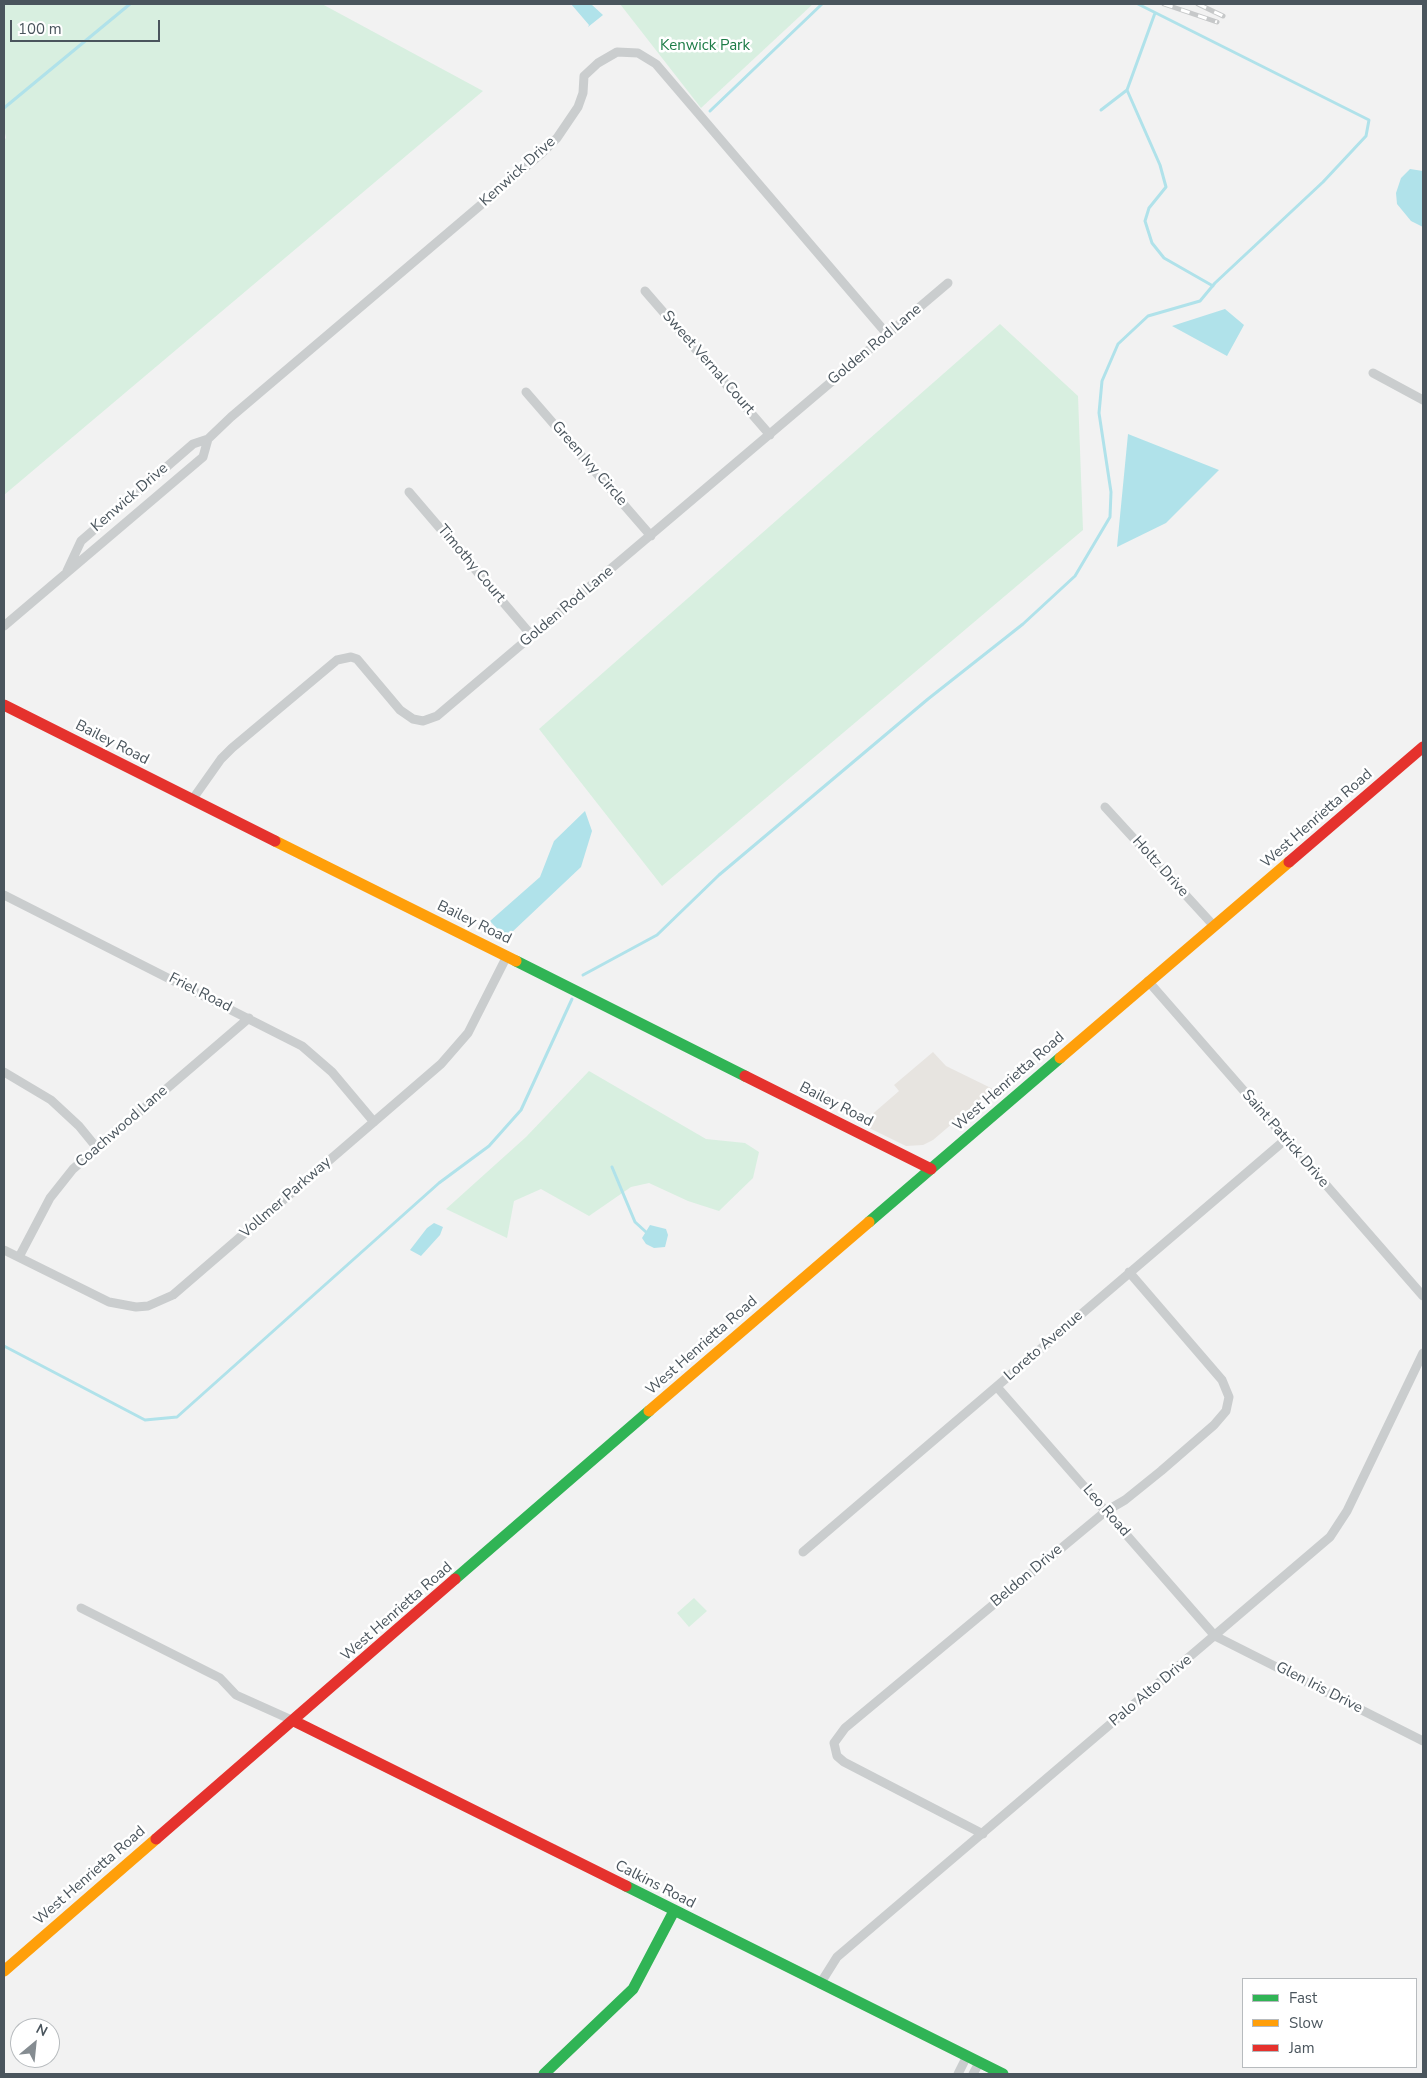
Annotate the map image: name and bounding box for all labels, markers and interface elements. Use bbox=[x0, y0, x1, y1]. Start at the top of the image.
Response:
scale bar bbox=[12, 10, 162, 42]
text: 100 m bbox=[18, 19, 62, 39]
park label: Kenwick Park bbox=[660, 37, 750, 55]
street label: Kenwick Drive bbox=[476, 133, 560, 211]
street label: Golden Rod Lane bbox=[825, 301, 925, 389]
street label: Sweet Vernal Court bbox=[658, 307, 758, 419]
street label: Green Ivy Circle bbox=[547, 418, 631, 510]
street label: Kenwick Drive bbox=[88, 460, 172, 536]
street label: Timothy Court bbox=[433, 521, 509, 607]
street label: Golden Rod Lane bbox=[517, 563, 617, 651]
street label: Bailey Road bbox=[72, 717, 152, 769]
street label: West Henrietta Road bbox=[1258, 766, 1376, 872]
street label: Holtz Drive bbox=[1128, 833, 1192, 901]
street label: Bailey Road bbox=[434, 897, 514, 949]
street label: Friel Road bbox=[166, 970, 234, 1016]
street label: West Henrietta Road bbox=[950, 1029, 1068, 1135]
street label: Bailey Road bbox=[796, 1079, 876, 1131]
street label: Coachwood Lane bbox=[72, 1082, 172, 1172]
street label: Saint Patrick Drive bbox=[1238, 1087, 1332, 1191]
street label: Vollmer Parkway bbox=[237, 1154, 335, 1242]
street label: West Henrietta Road bbox=[643, 1293, 761, 1399]
street label: Loreto Avenue bbox=[1001, 1307, 1087, 1385]
street label: Leo Road bbox=[1078, 1481, 1134, 1541]
street label: Beldon Drive bbox=[988, 1541, 1066, 1611]
street label: West Henrietta Road bbox=[338, 1559, 456, 1665]
street label: Palo Alto Drive bbox=[1106, 1651, 1196, 1731]
street label: Glen Iris Drive bbox=[1273, 1658, 1365, 1718]
street label: West Henrietta Road bbox=[31, 1823, 149, 1929]
street label: Calkins Road bbox=[612, 1857, 698, 1913]
legend bbox=[1242, 1978, 1417, 2068]
text: Fast bbox=[1289, 1988, 1317, 2008]
text: Slow bbox=[1289, 2013, 1323, 2033]
north arrow bbox=[10, 2018, 60, 2068]
text: N bbox=[33, 2019, 51, 2041]
text: Jam bbox=[1289, 2038, 1315, 2058]

